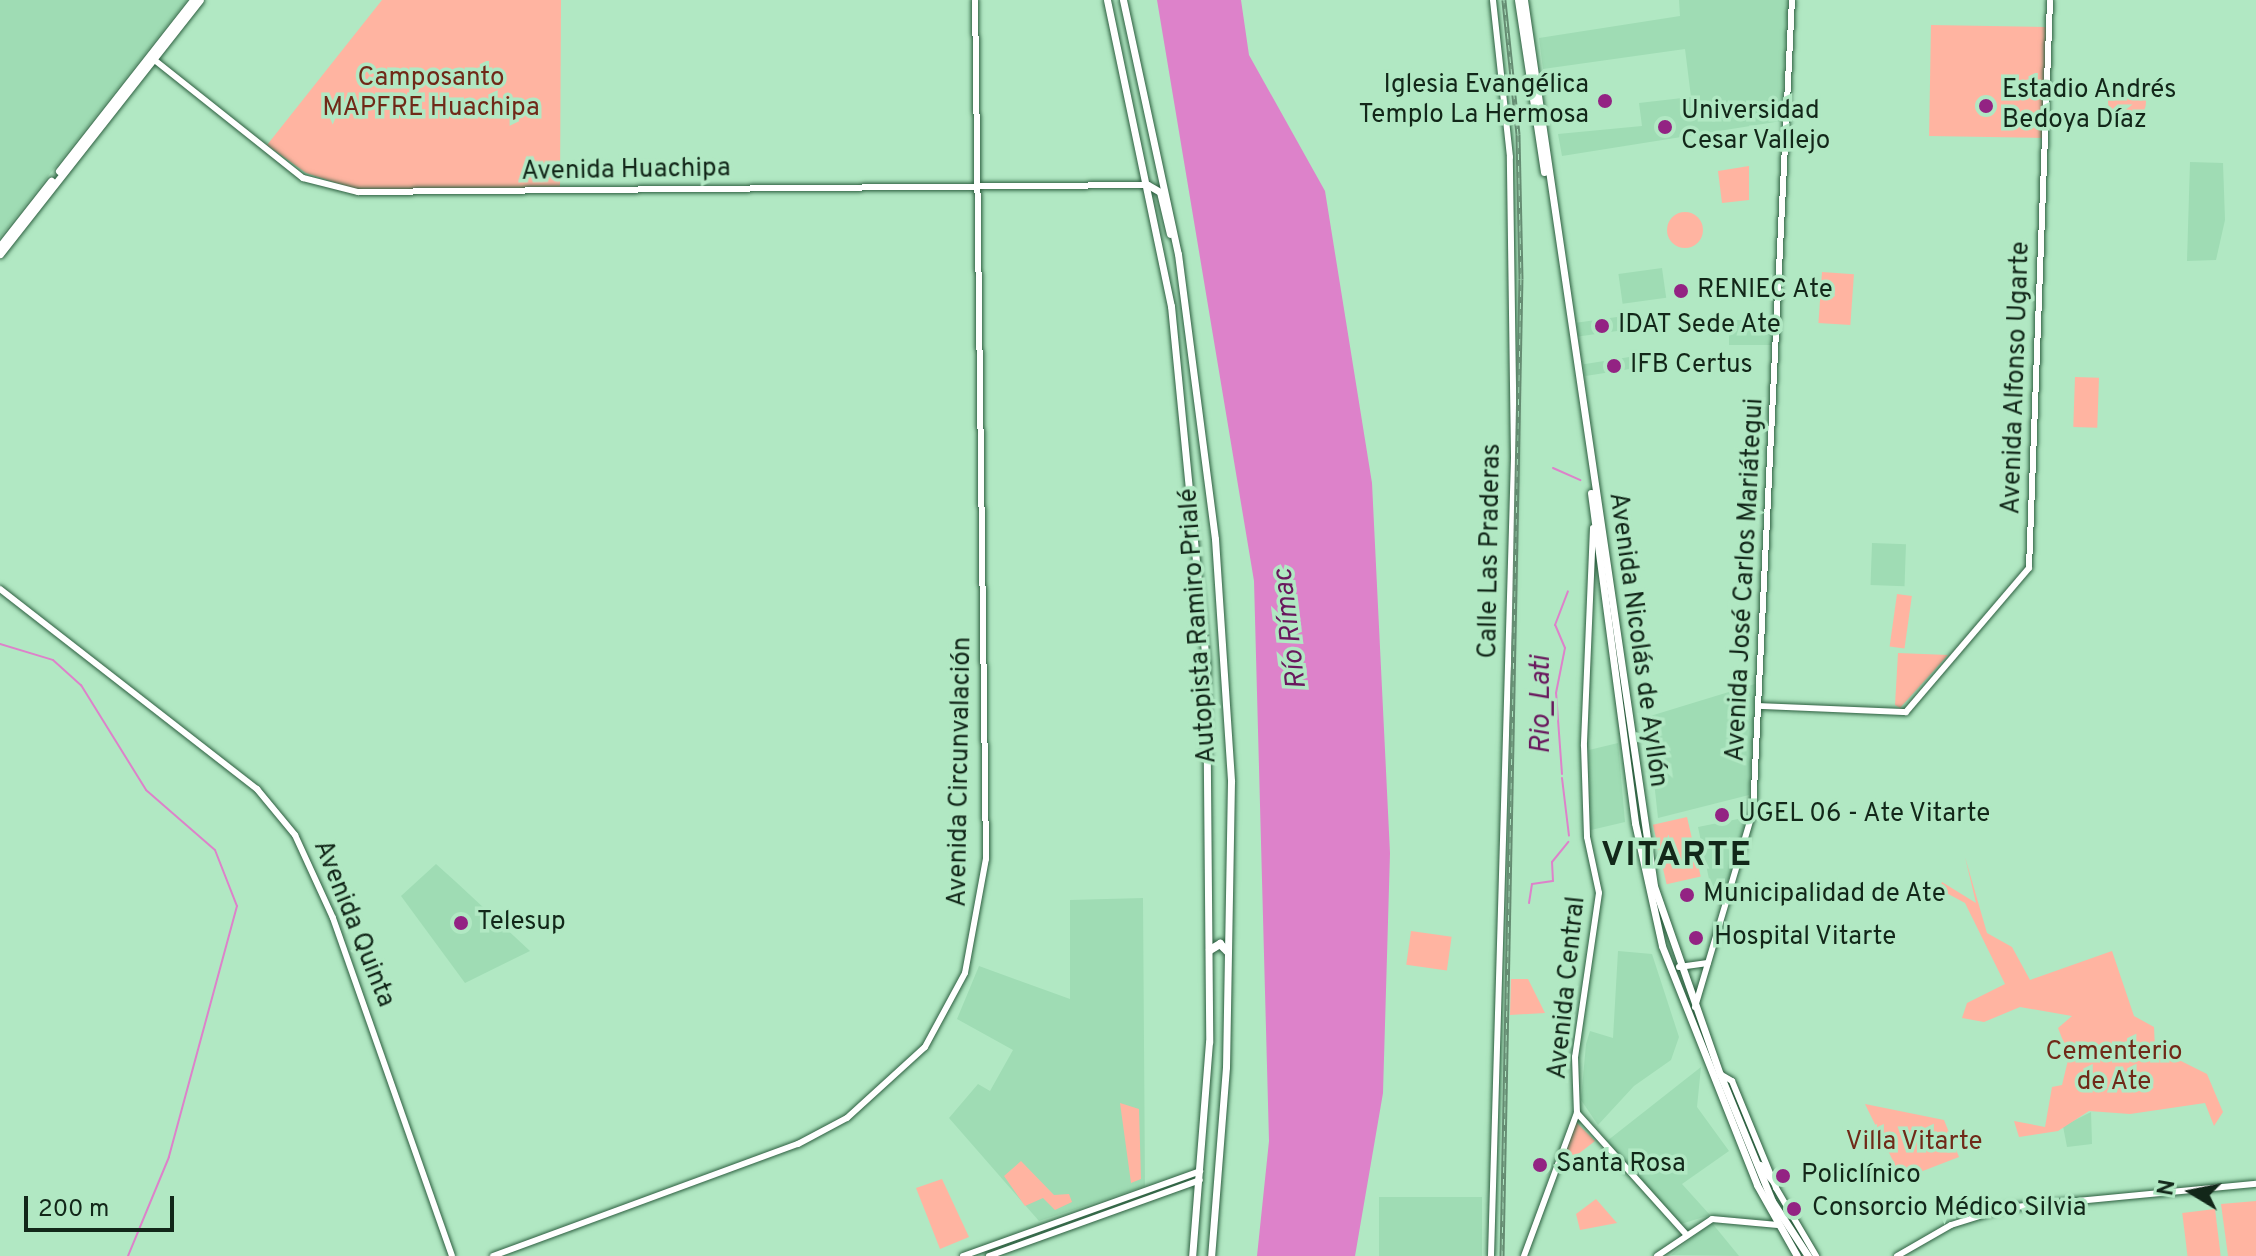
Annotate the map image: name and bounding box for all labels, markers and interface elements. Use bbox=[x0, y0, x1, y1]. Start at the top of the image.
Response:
park label: Camposanto MAPFRE Huachipa bbox=[322, 63, 540, 124]
place label: Iglesia Evangélica Templo La Hermosa bbox=[1358, 70, 1589, 132]
place label: Estadio Andrés Bedoya Díaz bbox=[2002, 75, 2177, 136]
marker: Iglesia Evangélica Templo La Hermosa bbox=[1596, 92, 1614, 110]
place label: Universidad Cesar Vallejo bbox=[1681, 96, 1831, 158]
marker: Estadio Andrés Bedoya Díaz bbox=[1977, 97, 1995, 115]
marker: Universidad Cesar Vallejo bbox=[1656, 118, 1674, 136]
street label: Avenida Huachipa bbox=[521, 154, 731, 188]
street label: Avenida Alfonso Ugarte bbox=[1997, 240, 2037, 516]
place label: RENIEC Ate bbox=[1697, 275, 1834, 307]
marker: RENIEC Ate bbox=[1672, 282, 1690, 300]
place label: IDAT Sede Ate bbox=[1618, 310, 1783, 342]
marker: IDAT Sede Ate bbox=[1593, 317, 1611, 335]
place label: IFB Certus bbox=[1630, 350, 1753, 382]
marker: IFB Certus bbox=[1605, 357, 1623, 375]
street label: Avenida José Carlos Mariátegui bbox=[1721, 397, 1771, 763]
street label: Calle Las Praderas bbox=[1474, 443, 1508, 659]
street label: Autopista Ramiro Prialé bbox=[1174, 487, 1224, 765]
street label: Avenida Nicolás de Ayllón bbox=[1601, 490, 1673, 790]
water label: Río Rímac bbox=[1267, 567, 1315, 691]
street label: Avenida Circunvalación bbox=[943, 636, 979, 908]
water label: Rio_Lati bbox=[1525, 656, 1559, 754]
place label: UGEL 06 - Ate Vitarte bbox=[1738, 799, 1993, 831]
marker: UGEL 06 - Ate Vitarte bbox=[1713, 806, 1731, 824]
street label: Avenida Quinta bbox=[305, 836, 401, 1012]
district label: VITARTE bbox=[1601, 837, 1753, 877]
place label: Municipalidad de Ate bbox=[1703, 879, 1947, 911]
marker: Municipalidad de Ate bbox=[1678, 886, 1696, 904]
street label: Avenida Central bbox=[1543, 895, 1593, 1081]
place label: Telesup bbox=[477, 907, 566, 939]
marker: Telesup bbox=[452, 914, 470, 932]
place label: Hospital Vitarte bbox=[1714, 922, 1897, 954]
marker: Hospital Vitarte bbox=[1685, 927, 1707, 949]
park label: Cementerio de Ate bbox=[2045, 1037, 2183, 1098]
park label: Villa Vitarte bbox=[1845, 1127, 1983, 1159]
place label: Santa Rosa bbox=[1556, 1149, 1686, 1181]
north arrow bbox=[2152, 1152, 2232, 1232]
marker: Santa Rosa bbox=[1531, 1156, 1549, 1174]
place label: Policlínico bbox=[1801, 1160, 1921, 1192]
marker: Policlínico bbox=[1772, 1165, 1794, 1187]
text: N bbox=[2153, 1178, 2183, 1198]
scale bar bbox=[28, 1180, 178, 1230]
place label: Consorcio Médico Silvia bbox=[1812, 1193, 2087, 1225]
text: 200 m bbox=[38, 1195, 109, 1225]
marker: Consorcio Médico Silvia bbox=[1783, 1198, 1805, 1220]

